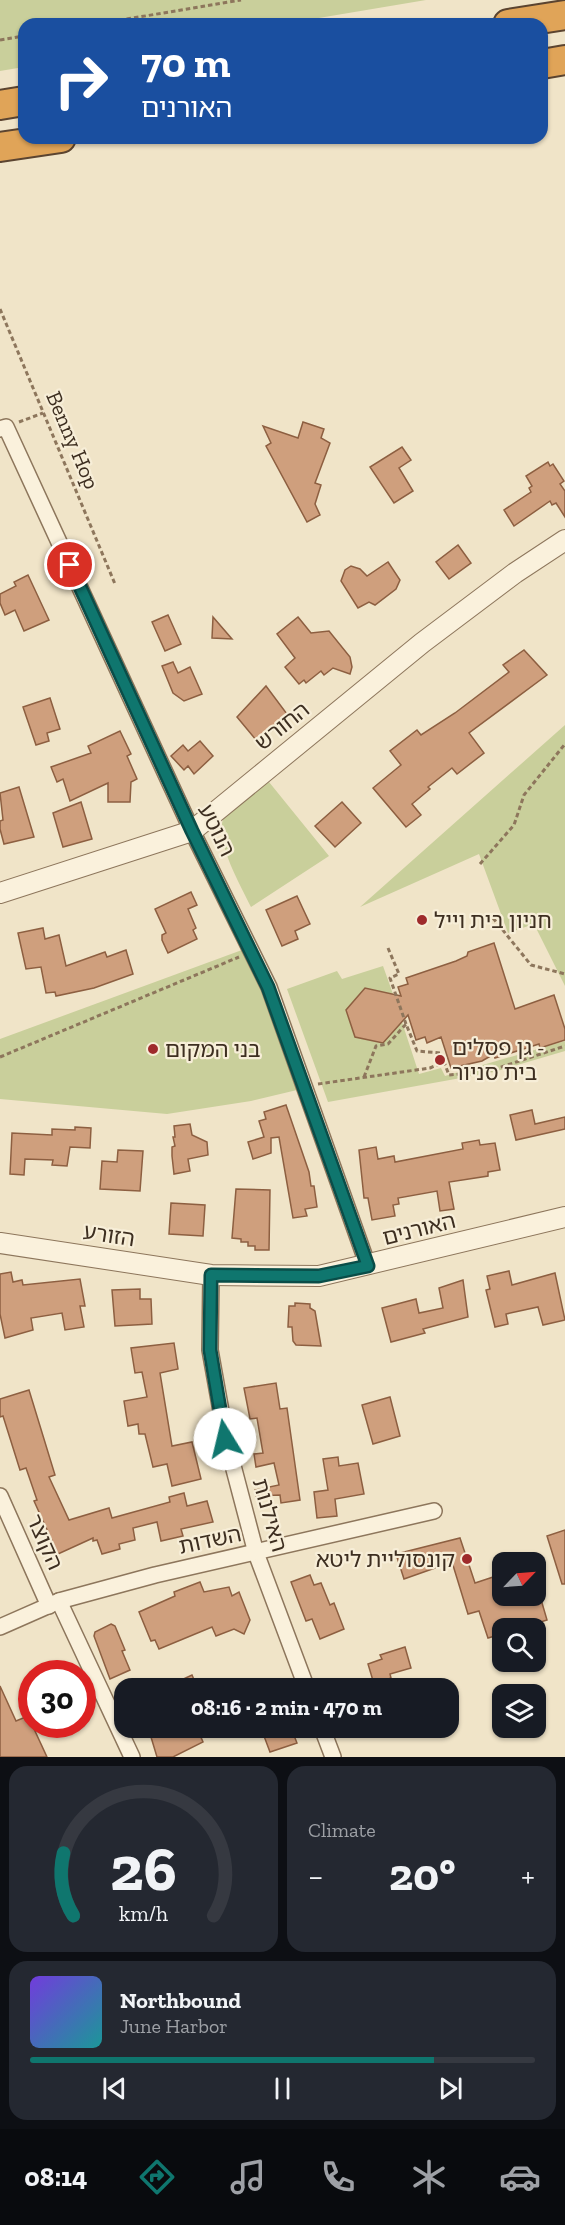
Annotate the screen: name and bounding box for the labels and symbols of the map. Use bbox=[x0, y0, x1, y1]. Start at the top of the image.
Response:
street label: Benny Hop bbox=[40, 387, 106, 493]
pin bbox=[44, 539, 95, 590]
street label: החורש bbox=[249, 696, 315, 756]
street label: הנוטע bbox=[193, 799, 241, 861]
place label: חניון בית וייל bbox=[434, 907, 552, 934]
marker: חניון בית וייל bbox=[415, 913, 429, 927]
place label: גן פסלים - בית סניור bbox=[452, 1034, 545, 1086]
place label: בני המקום bbox=[165, 1036, 261, 1063]
marker: בני המקום bbox=[146, 1042, 160, 1056]
marker: גן פסלים - בית סניור bbox=[433, 1053, 447, 1067]
street label: האורנים bbox=[380, 1207, 458, 1251]
street label: הזורע bbox=[81, 1218, 137, 1252]
position arrow bbox=[193, 1407, 257, 1471]
street label: האילנות bbox=[247, 1475, 293, 1555]
street label: הקוצר bbox=[21, 1510, 69, 1574]
street label: השדות bbox=[176, 1520, 244, 1560]
place label: קונסוליית ליטא bbox=[316, 1546, 455, 1573]
marker: קונסוליית ליטא bbox=[460, 1552, 474, 1566]
north arrow bbox=[492, 1552, 546, 1606]
speed limit sign: 30 bbox=[18, 1660, 96, 1738]

